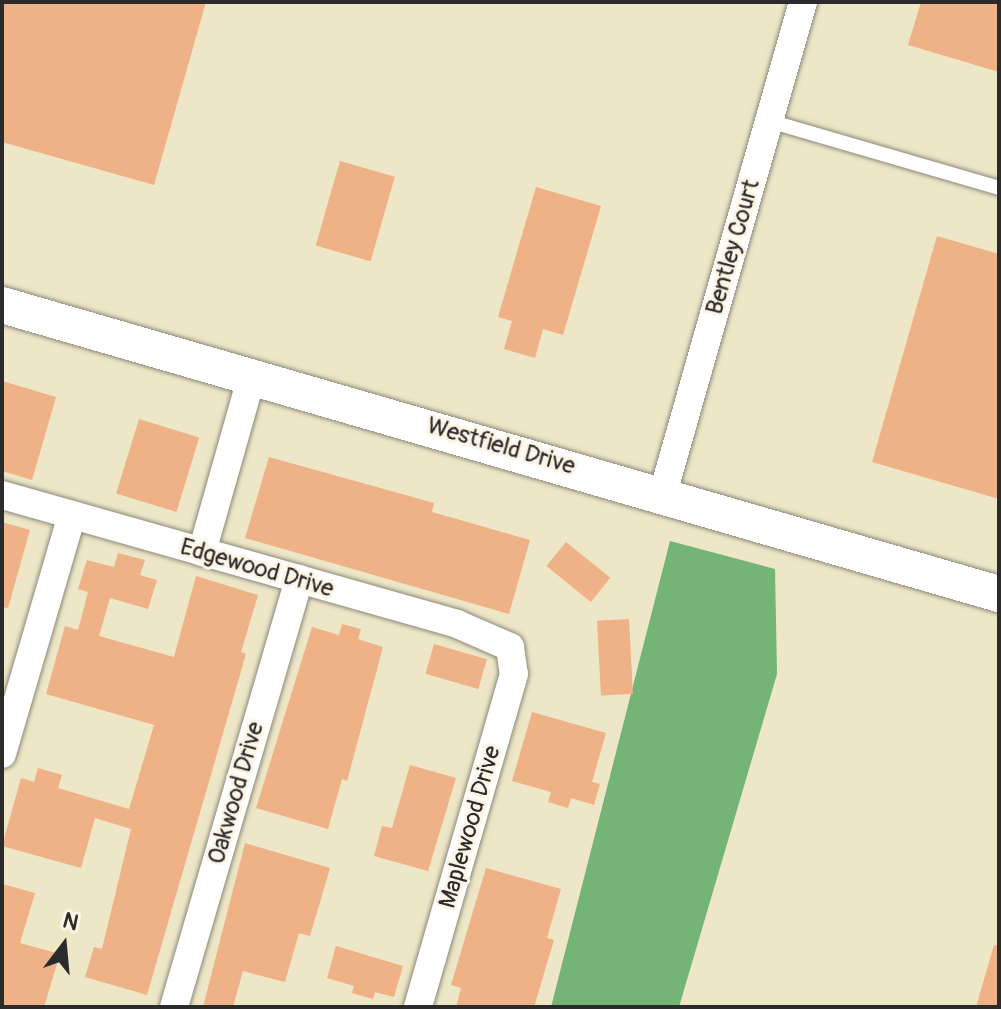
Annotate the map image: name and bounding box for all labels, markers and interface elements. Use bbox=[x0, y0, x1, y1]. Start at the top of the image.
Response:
street label: Bentley Court bbox=[700, 176, 766, 318]
street label: Westfield Drive bbox=[424, 411, 578, 481]
street label: Edgewood Drive bbox=[177, 532, 337, 604]
street label: Oakwood Drive bbox=[202, 719, 270, 867]
street label: Maplewood Drive bbox=[433, 743, 507, 911]
north arrow bbox=[24, 905, 104, 985]
text: N bbox=[60, 906, 82, 937]

